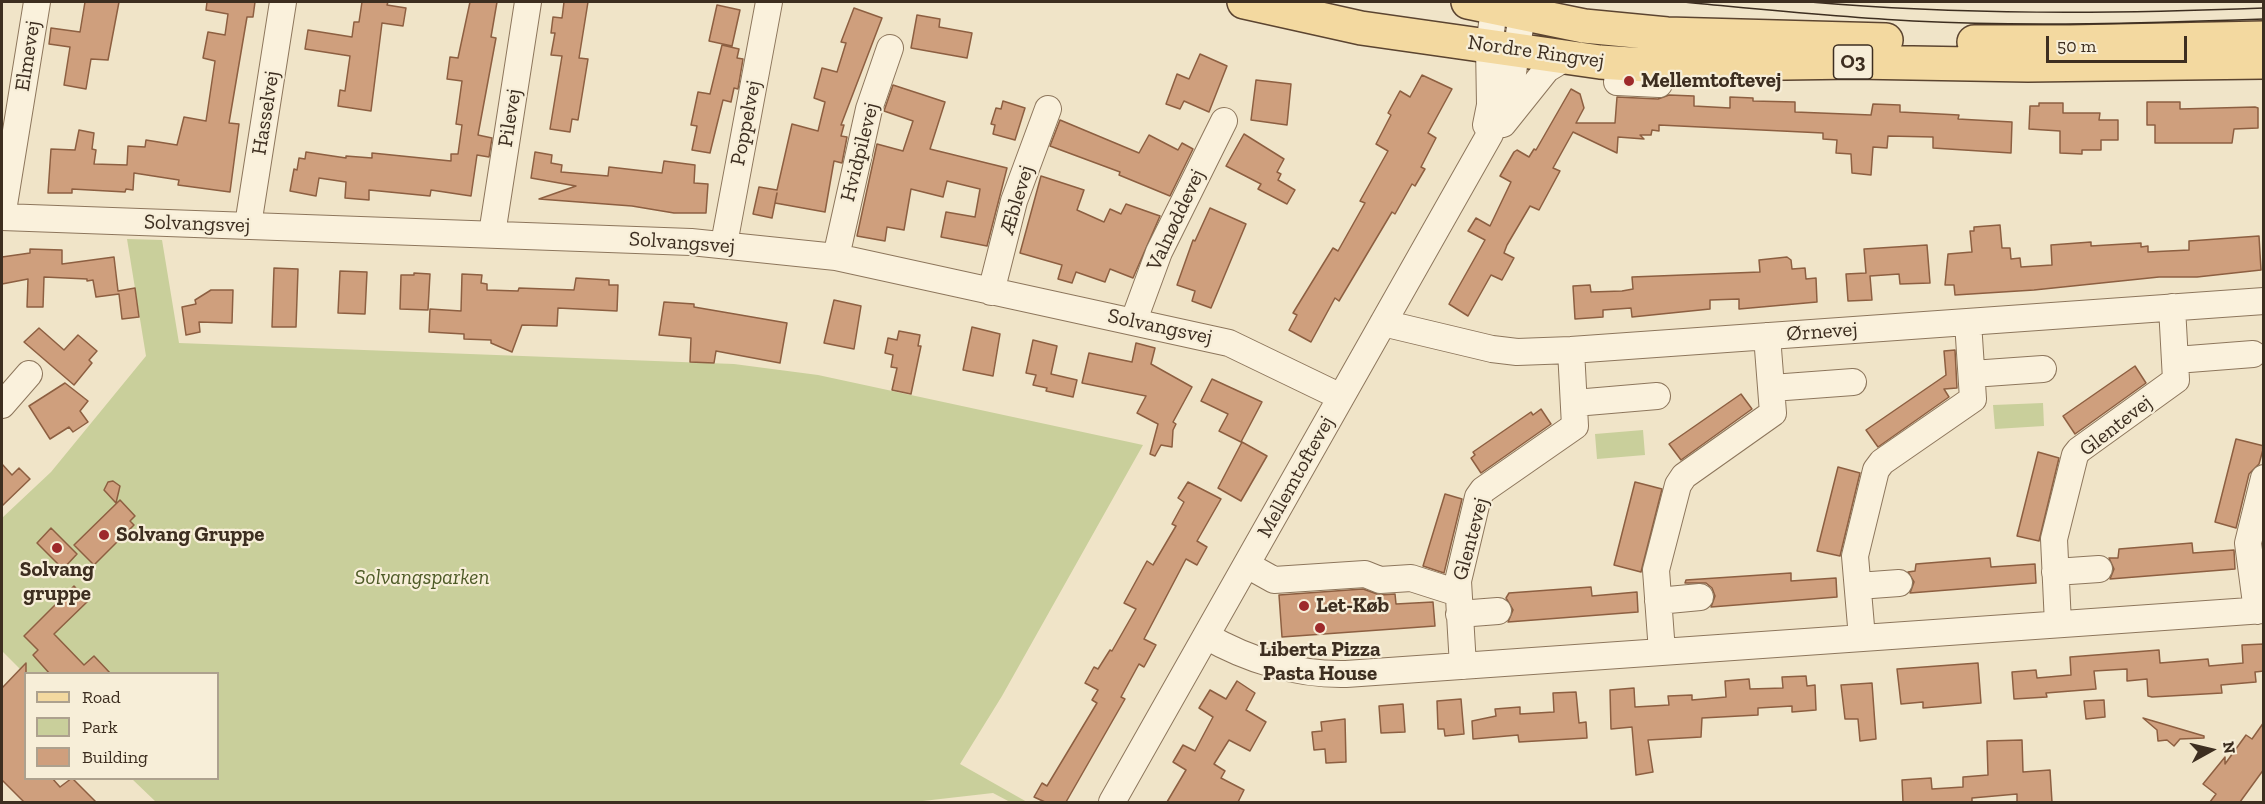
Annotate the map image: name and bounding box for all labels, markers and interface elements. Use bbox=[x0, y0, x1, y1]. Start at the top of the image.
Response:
street label: Elmevej bbox=[10, 19, 46, 93]
scale bar bbox=[2049, 24, 2190, 62]
street label: Nordre Ringvej bbox=[1466, 30, 1606, 74]
text: 50 m bbox=[2057, 35, 2096, 57]
road number: O3 bbox=[1834, 45, 1872, 79]
place label: Mellemtoftevej bbox=[1641, 68, 1781, 94]
street label: Hasselvej bbox=[247, 69, 285, 157]
marker: Mellemtoftevej bbox=[1622, 74, 1636, 88]
street label: Poppelvej bbox=[725, 78, 767, 168]
street label: Pilevej bbox=[493, 87, 527, 149]
street label: Hvidpilevej bbox=[836, 100, 884, 204]
street label: Æblevej bbox=[995, 162, 1039, 238]
street label: Valnøddevej bbox=[1142, 165, 1210, 275]
street label: Solvangsvej bbox=[143, 210, 251, 238]
street label: Solvangsvej bbox=[628, 227, 736, 259]
street label: Solvangsvej bbox=[1105, 304, 1215, 350]
street label: Ørnevej bbox=[1786, 317, 1858, 347]
street label: Glentevej bbox=[2075, 390, 2157, 462]
street label: Mellemtoftevej bbox=[1252, 412, 1340, 542]
street label: Glentevej bbox=[1448, 495, 1494, 583]
place label: Solvang Gruppe bbox=[116, 522, 264, 548]
marker: Solvang Gruppe bbox=[97, 528, 111, 542]
marker: Solvang gruppe bbox=[50, 541, 64, 555]
place label: Solvang gruppe bbox=[20, 557, 94, 607]
park label: Solvangsparken bbox=[355, 565, 489, 591]
place label: Let-Køb bbox=[1316, 593, 1389, 619]
marker: Let-Køb bbox=[1297, 599, 1311, 613]
marker: Liberta Pizza Pasta House bbox=[1313, 621, 1327, 635]
place label: Liberta Pizza Pasta House bbox=[1259, 637, 1381, 687]
legend bbox=[24, 672, 219, 780]
text: Road bbox=[82, 686, 121, 708]
text: Park bbox=[82, 716, 118, 738]
north arrow bbox=[2181, 720, 2241, 780]
text: N bbox=[2219, 740, 2240, 755]
text: Building bbox=[82, 746, 148, 768]

